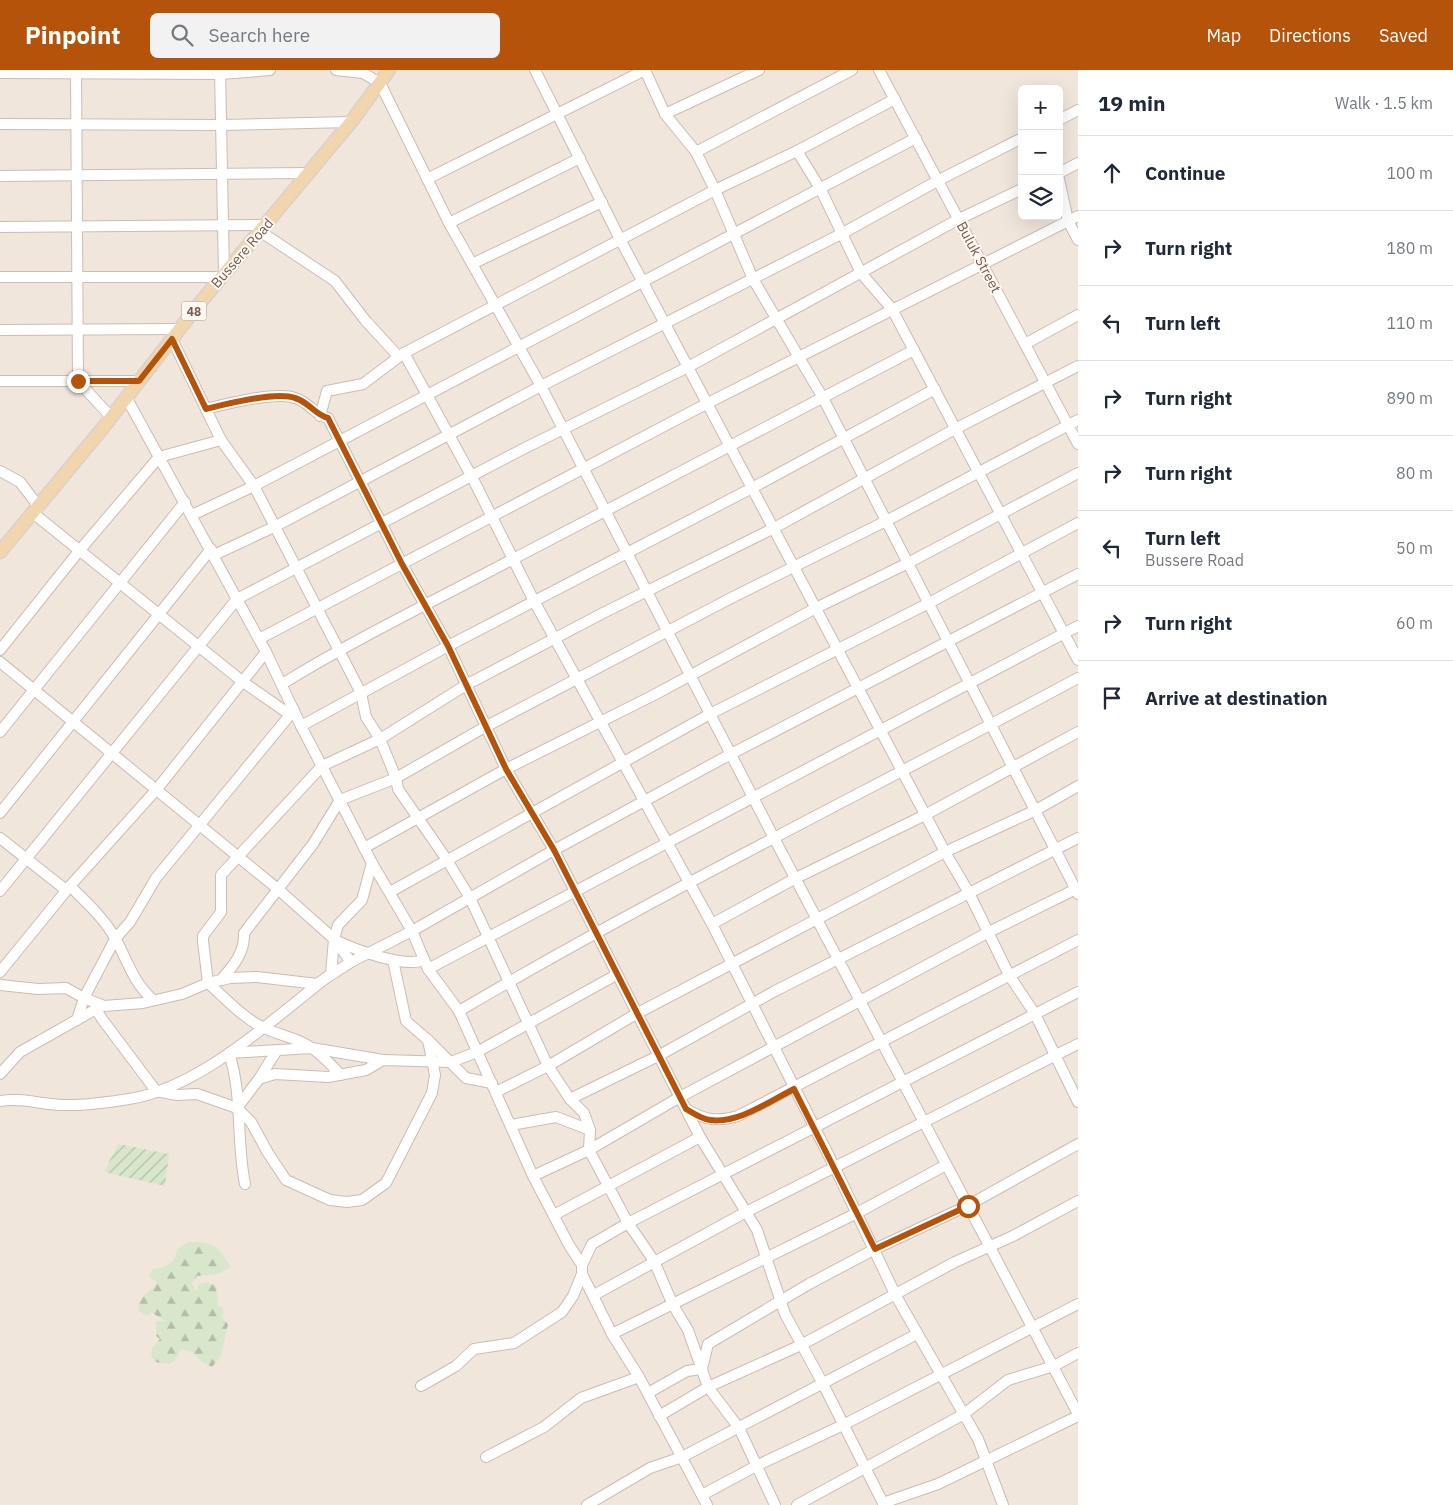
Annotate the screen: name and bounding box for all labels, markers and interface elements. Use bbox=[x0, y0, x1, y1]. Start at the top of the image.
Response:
search box bbox=[150, 13, 500, 58]
text: Pinpoint bbox=[25, 19, 120, 51]
icon: search bbox=[168, 21, 196, 49]
text: Search here bbox=[208, 23, 310, 47]
text: Map bbox=[1206, 24, 1241, 47]
text: Directions bbox=[1269, 24, 1351, 47]
text: Saved bbox=[1379, 24, 1428, 47]
map controls bbox=[1018, 85, 1063, 220]
button: + bbox=[1018, 85, 1063, 130]
text: 19 min bbox=[1098, 89, 1165, 117]
text: Walk · 1.5 km bbox=[1335, 93, 1433, 113]
button: − bbox=[1018, 130, 1063, 175]
icon: ahead bbox=[1098, 159, 1126, 187]
text: Continue bbox=[1145, 161, 1225, 185]
text: 100 m bbox=[1386, 163, 1433, 183]
button: layers bbox=[1018, 175, 1063, 220]
street label: Bussere Road bbox=[207, 214, 277, 292]
street label: Buluk Street bbox=[953, 218, 1005, 296]
icon: right bbox=[1098, 234, 1126, 262]
text: Turn right bbox=[1145, 236, 1232, 260]
text: 180 m bbox=[1386, 238, 1433, 258]
road number: 48 bbox=[182, 302, 206, 320]
icon: left bbox=[1098, 309, 1126, 337]
text: Turn left bbox=[1145, 311, 1221, 335]
text: 110 m bbox=[1386, 313, 1433, 333]
route end bbox=[67, 370, 90, 393]
icon: right bbox=[1098, 384, 1126, 412]
text: Turn right bbox=[1145, 386, 1232, 410]
text: 890 m bbox=[1386, 388, 1433, 408]
icon: right bbox=[1098, 459, 1126, 487]
text: Turn right bbox=[1145, 461, 1232, 485]
text: 80 m bbox=[1396, 463, 1433, 483]
text: Turn left bbox=[1145, 526, 1221, 550]
icon: left bbox=[1098, 534, 1126, 562]
text: 50 m bbox=[1396, 538, 1433, 558]
text: Bussere Road bbox=[1145, 550, 1244, 570]
icon: right bbox=[1098, 609, 1126, 637]
text: Turn right bbox=[1145, 611, 1232, 635]
text: 60 m bbox=[1396, 613, 1433, 633]
icon: arrive bbox=[1098, 684, 1126, 712]
text: Arrive at destination bbox=[1145, 686, 1328, 710]
route start bbox=[957, 1195, 980, 1218]

